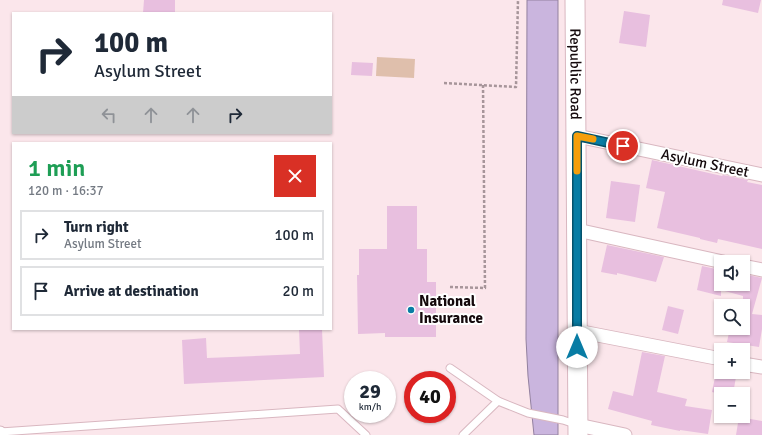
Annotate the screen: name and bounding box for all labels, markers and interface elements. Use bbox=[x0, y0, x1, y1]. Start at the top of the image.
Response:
text: 100 m bbox=[94, 26, 168, 60]
icon: right bbox=[28, 28, 80, 80]
street label: Republic Road bbox=[566, 28, 585, 120]
text: Asylum Street bbox=[94, 60, 201, 82]
icon: left bbox=[98, 104, 120, 126]
icon: ahead bbox=[140, 104, 162, 126]
icon: ahead bbox=[182, 104, 204, 126]
icon: right bbox=[224, 104, 246, 126]
pin bbox=[606, 129, 640, 163]
icon: arrive bbox=[612, 135, 634, 157]
street label: Asylum Street bbox=[659, 145, 751, 181]
text: 1 min bbox=[28, 153, 85, 183]
button: close bbox=[274, 155, 316, 197]
text: 120 m · 16:37 bbox=[28, 183, 104, 199]
text: Turn right bbox=[64, 218, 129, 236]
icon: right bbox=[30, 224, 52, 246]
text: 100 m bbox=[274, 226, 314, 244]
text: Asylum Street bbox=[64, 236, 142, 252]
map controls bbox=[714, 255, 750, 423]
button: sound bbox=[714, 255, 750, 291]
icon: arrive bbox=[30, 280, 52, 302]
text: Arrive at destination bbox=[64, 282, 199, 300]
text: 20 m bbox=[283, 282, 314, 300]
place label: National Insurance bbox=[419, 292, 483, 327]
button: search bbox=[714, 299, 750, 335]
marker: National Insurance bbox=[406, 305, 416, 315]
position arrow bbox=[556, 326, 598, 368]
button: + bbox=[714, 343, 750, 379]
speed limit sign: 40 bbox=[404, 371, 456, 423]
text: 29 bbox=[359, 379, 381, 404]
button: − bbox=[714, 387, 750, 423]
text: km/h bbox=[359, 401, 381, 413]

